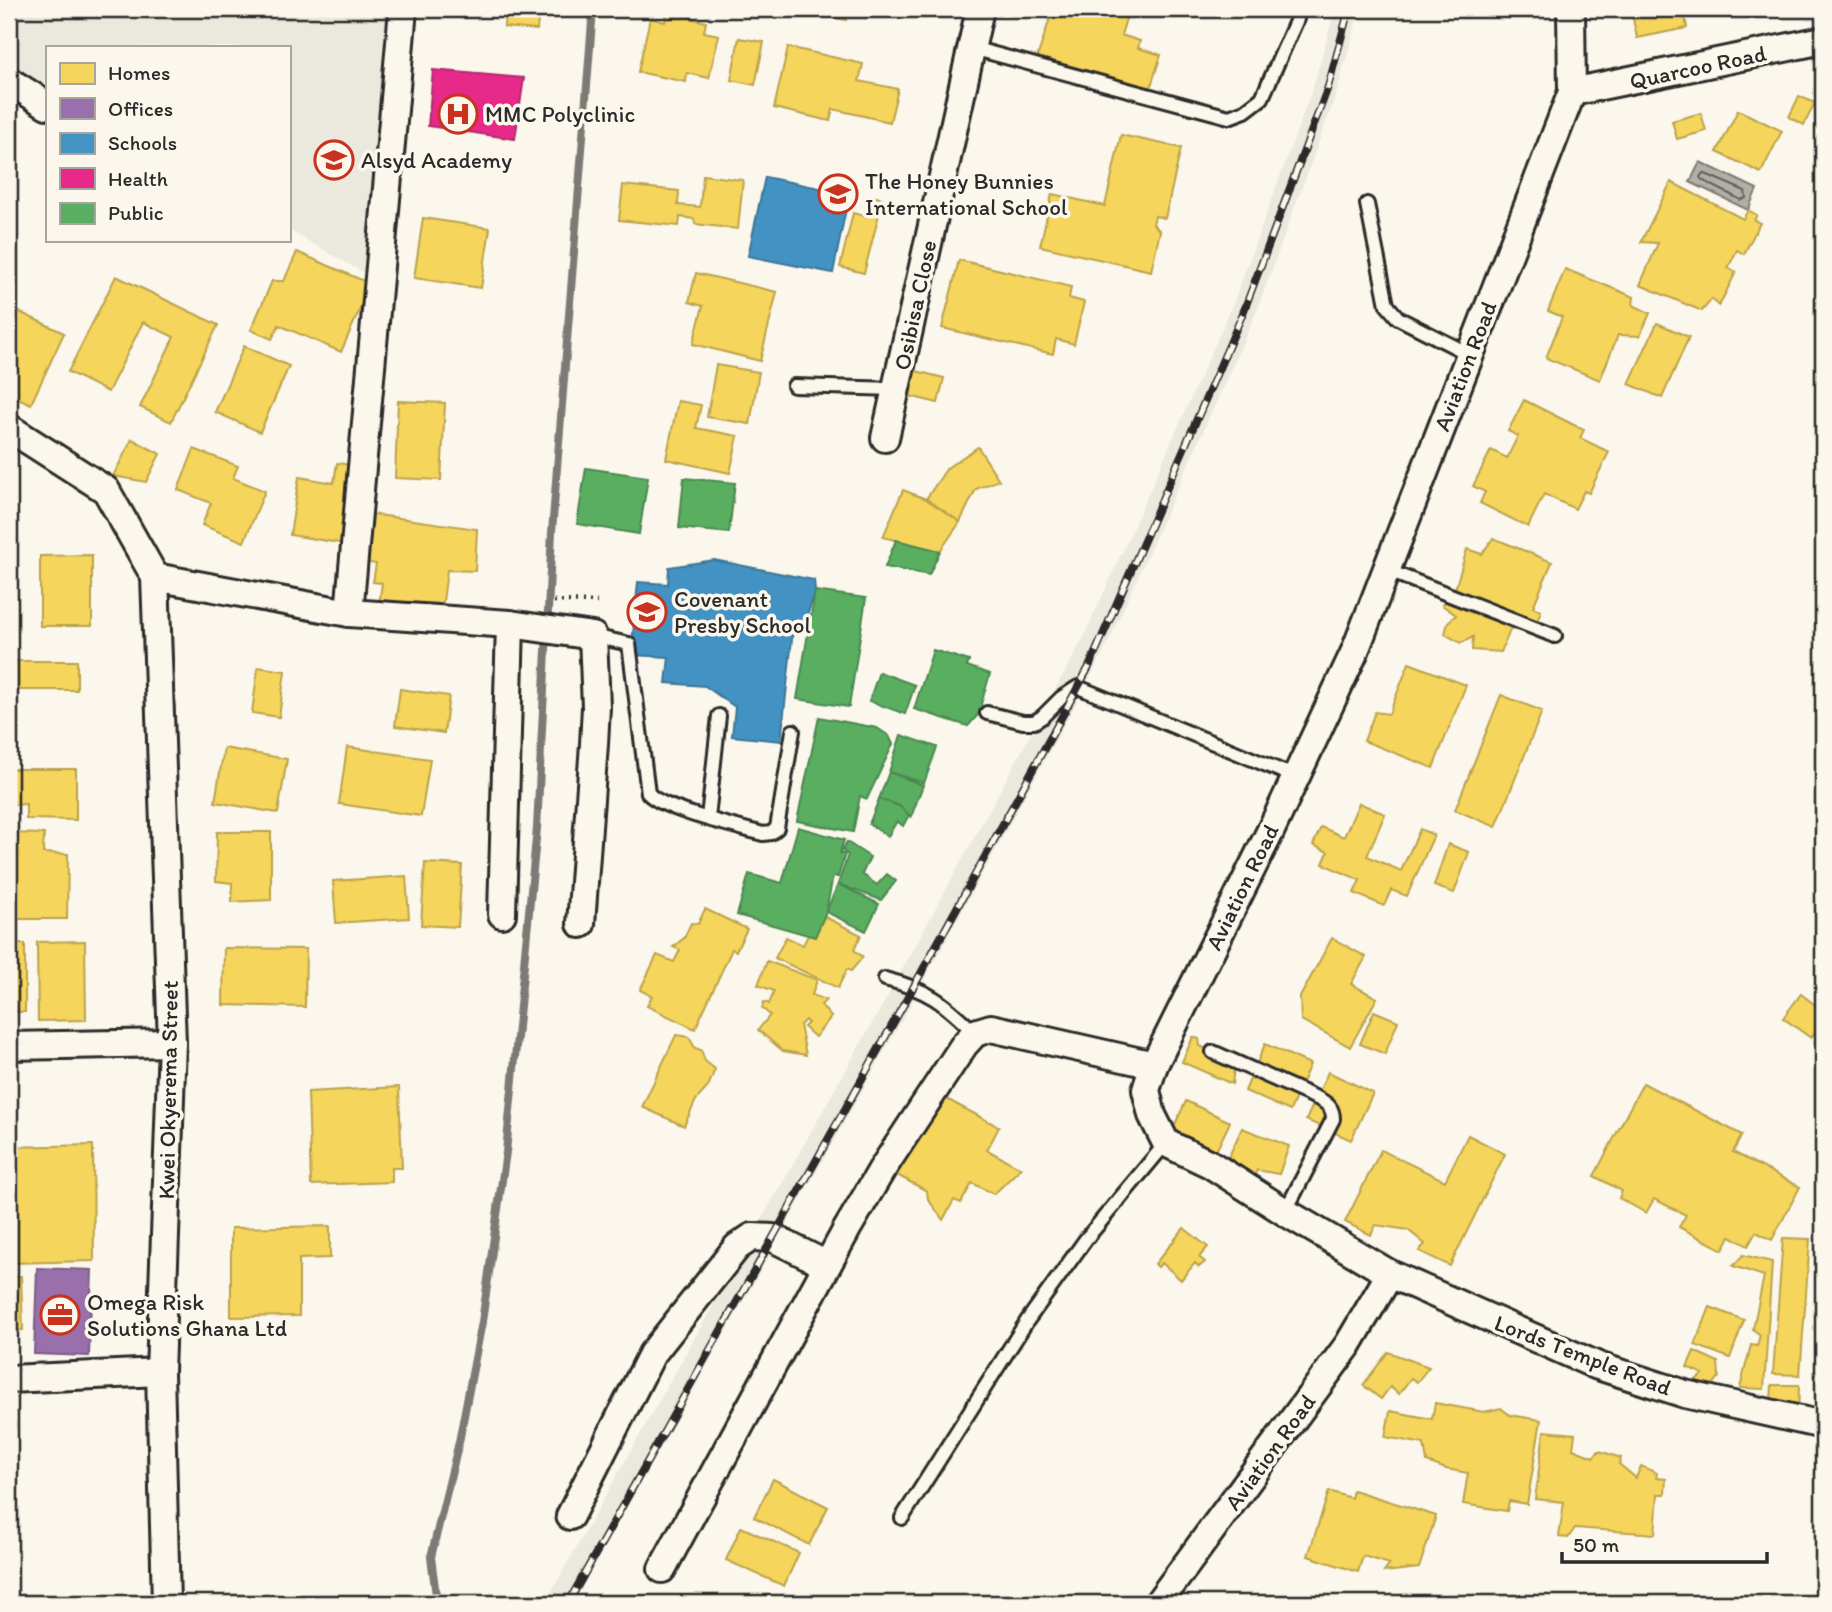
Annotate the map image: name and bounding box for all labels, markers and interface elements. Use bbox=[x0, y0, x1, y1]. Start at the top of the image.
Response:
street label: Quarcoo Road bbox=[1627, 39, 1769, 95]
legend bbox=[46, 46, 290, 242]
text: Homes bbox=[108, 60, 170, 85]
hospital icon: MMC Polyclinic bbox=[437, 93, 479, 135]
text: Offices bbox=[108, 96, 173, 121]
place label: MMC Polyclinic bbox=[485, 100, 635, 128]
text: Schools bbox=[108, 130, 177, 155]
school or university icon: Alsyd Academy bbox=[313, 139, 355, 181]
place label: Alsyd Academy bbox=[361, 146, 512, 174]
text: Health bbox=[108, 166, 168, 191]
place label: The Honey Bunnies International School bbox=[865, 167, 1068, 221]
school or university icon: The Honey Bunnies International School bbox=[817, 173, 859, 215]
text: Public bbox=[108, 200, 164, 225]
street label: Osibisa Close bbox=[888, 237, 942, 373]
street label: Aviation Road bbox=[1427, 297, 1503, 435]
place label: Covenant Presby School bbox=[674, 585, 812, 639]
school or university icon: Covenant Presby School bbox=[626, 591, 668, 633]
street label: Aviation Road bbox=[1199, 819, 1285, 955]
street label: Kwei Okyerema Street bbox=[152, 980, 184, 1200]
place label: Omega Risk Solutions Ghana Ltd bbox=[87, 1288, 287, 1342]
office icon: Omega Risk Solutions Ghana Ltd bbox=[39, 1294, 81, 1336]
street label: Lords Temple Road bbox=[1491, 1308, 1676, 1402]
street label: Aviation Road bbox=[1218, 1388, 1322, 1516]
scale bar bbox=[1562, 1521, 1767, 1565]
text: 50 m bbox=[1573, 1532, 1620, 1557]

